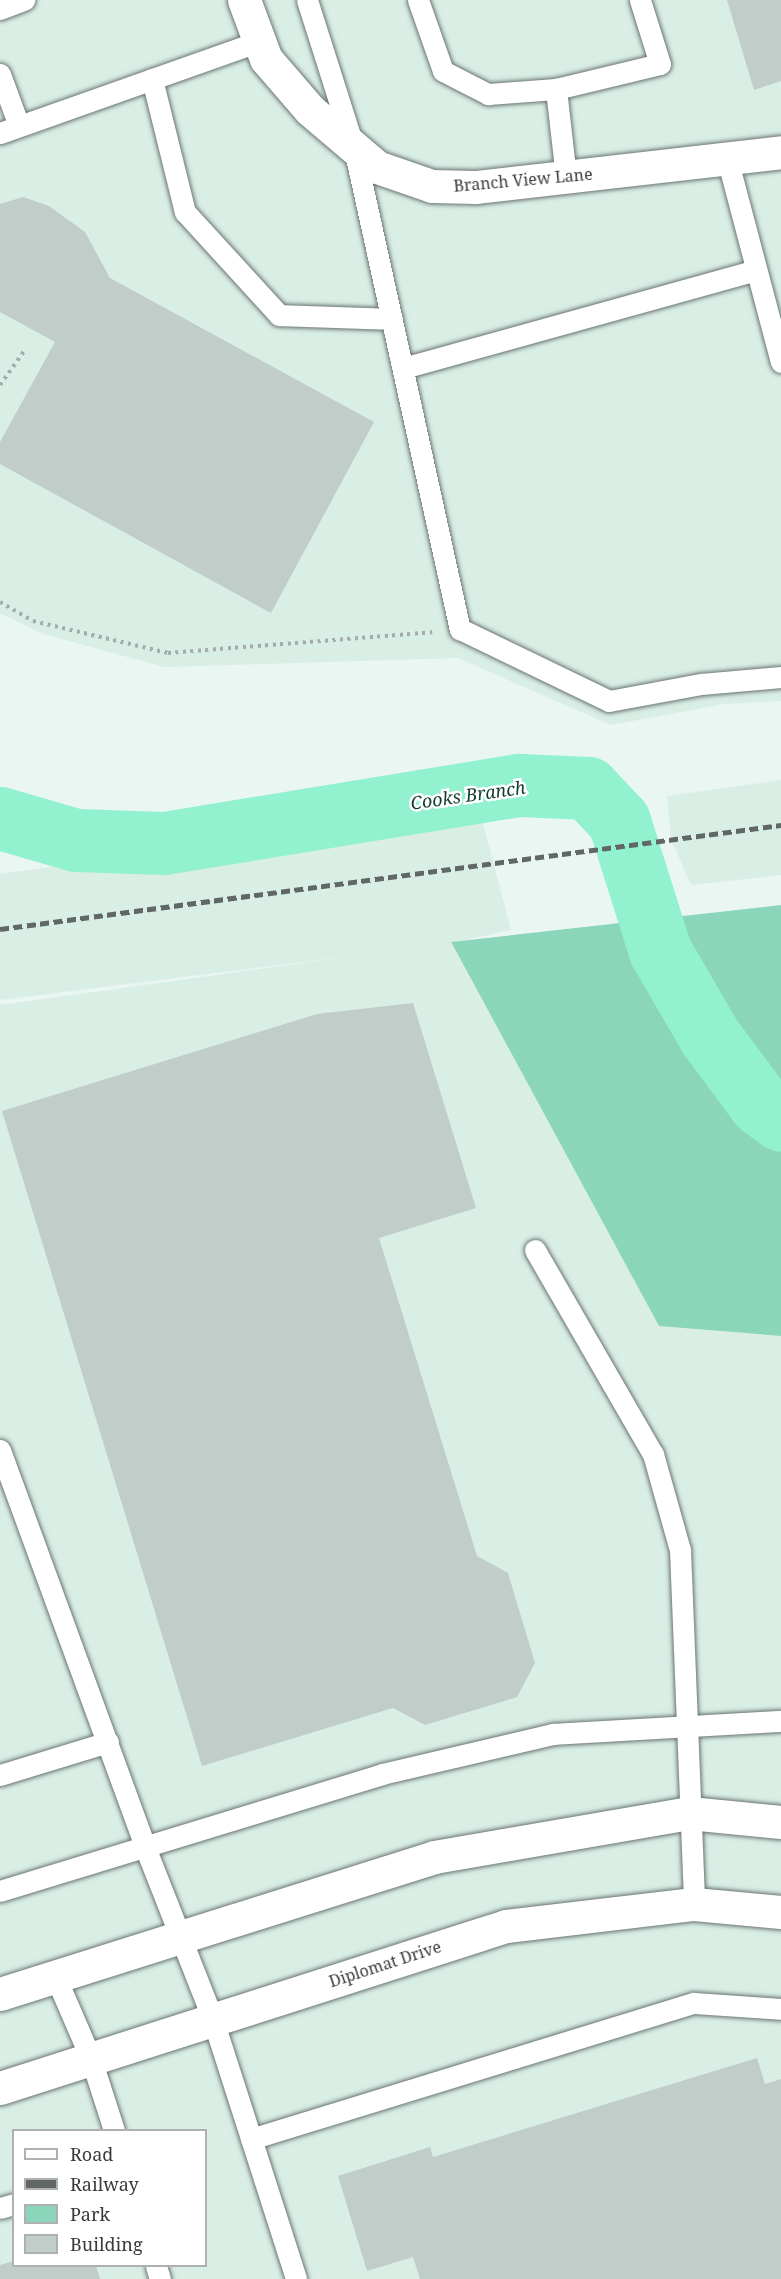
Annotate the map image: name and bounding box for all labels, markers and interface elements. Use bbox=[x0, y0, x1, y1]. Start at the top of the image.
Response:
street label: Branch View Lane bbox=[453, 164, 593, 196]
water label: Cooks Branch bbox=[409, 776, 527, 814]
street label: Diplomat Drive bbox=[326, 1937, 444, 1991]
legend bbox=[12, 2129, 207, 2267]
text: Road bbox=[70, 2142, 113, 2166]
text: Railway bbox=[70, 2172, 139, 2196]
text: Park bbox=[70, 2202, 110, 2226]
text: Building bbox=[70, 2232, 143, 2256]

